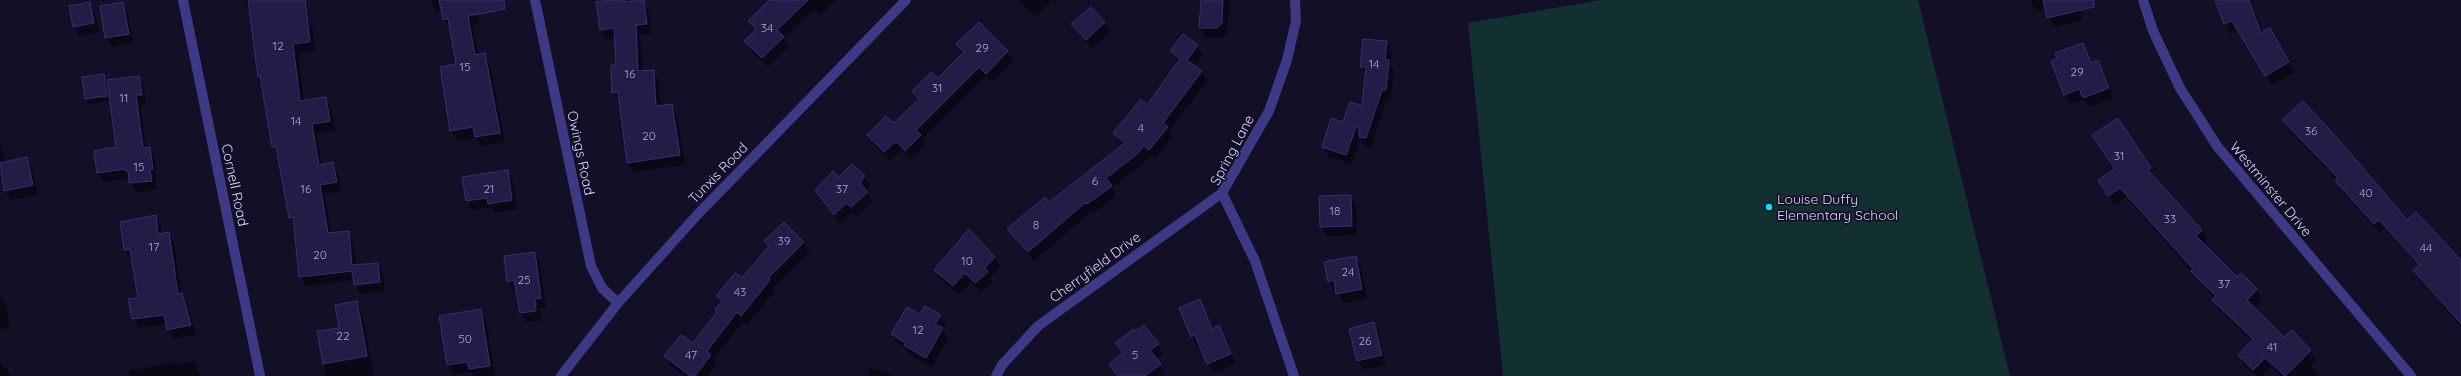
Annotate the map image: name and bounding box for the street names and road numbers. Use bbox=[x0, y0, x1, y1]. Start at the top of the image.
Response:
street label: Owings Road bbox=[563, 109, 599, 197]
street label: Spring Lane bbox=[1206, 112, 1258, 188]
street label: Westminster Drive bbox=[2226, 138, 2316, 240]
street label: Tunxis Road bbox=[685, 139, 751, 207]
street label: Cornell Road bbox=[217, 142, 253, 228]
street label: Cherryfield Drive bbox=[1046, 228, 1144, 306]

